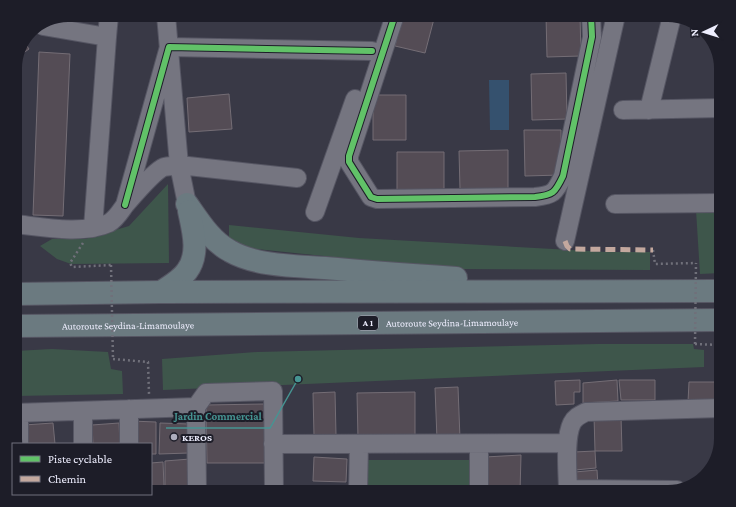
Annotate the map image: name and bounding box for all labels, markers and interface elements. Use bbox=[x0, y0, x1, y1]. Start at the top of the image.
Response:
north arrow bbox=[684, 12, 724, 52]
text: N bbox=[688, 28, 700, 37]
road number: A 1 bbox=[358, 316, 378, 330]
street label: Autoroute Seydina-Limamoulaye bbox=[386, 316, 519, 328]
street label: Autoroute Seydina-Limamoulaye bbox=[62, 319, 195, 331]
callout: Jardin Commercial bbox=[166, 405, 270, 428]
text: Jardin Commercial bbox=[173, 410, 263, 422]
marker: KEROS bbox=[169, 432, 179, 442]
place label: KEROS bbox=[182, 432, 212, 443]
legend bbox=[12, 443, 152, 495]
text: Piste cyclable bbox=[48, 452, 112, 466]
text: Chemin bbox=[48, 472, 87, 486]

